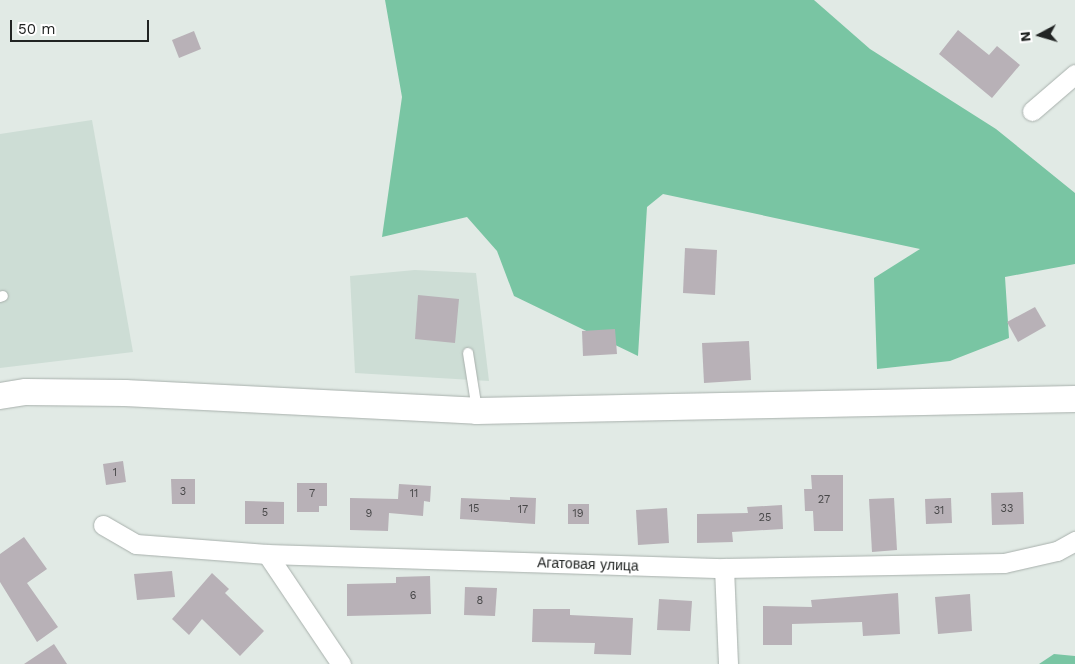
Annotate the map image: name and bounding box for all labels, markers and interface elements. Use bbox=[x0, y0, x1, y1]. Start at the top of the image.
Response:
scale bar bbox=[12, 10, 151, 42]
north arrow bbox=[1015, 10, 1065, 60]
text: 50 m bbox=[18, 20, 55, 38]
text: N bbox=[1017, 31, 1034, 43]
house number: 1 bbox=[113, 466, 117, 480]
house number: 3 bbox=[180, 485, 186, 499]
house number: 7 bbox=[309, 487, 315, 501]
house number: 11 bbox=[410, 487, 418, 501]
house number: 27 bbox=[818, 493, 830, 507]
house number: 15 bbox=[469, 502, 479, 516]
house number: 33 bbox=[1001, 502, 1013, 516]
house number: 17 bbox=[518, 503, 528, 517]
house number: 31 bbox=[934, 504, 944, 518]
house number: 5 bbox=[262, 506, 268, 520]
house number: 9 bbox=[366, 507, 372, 521]
house number: 19 bbox=[572, 507, 584, 521]
house number: 25 bbox=[759, 511, 771, 525]
street label: Агатовая улица bbox=[537, 554, 639, 574]
house number: 6 bbox=[410, 589, 416, 603]
house number: 8 bbox=[477, 594, 483, 608]

